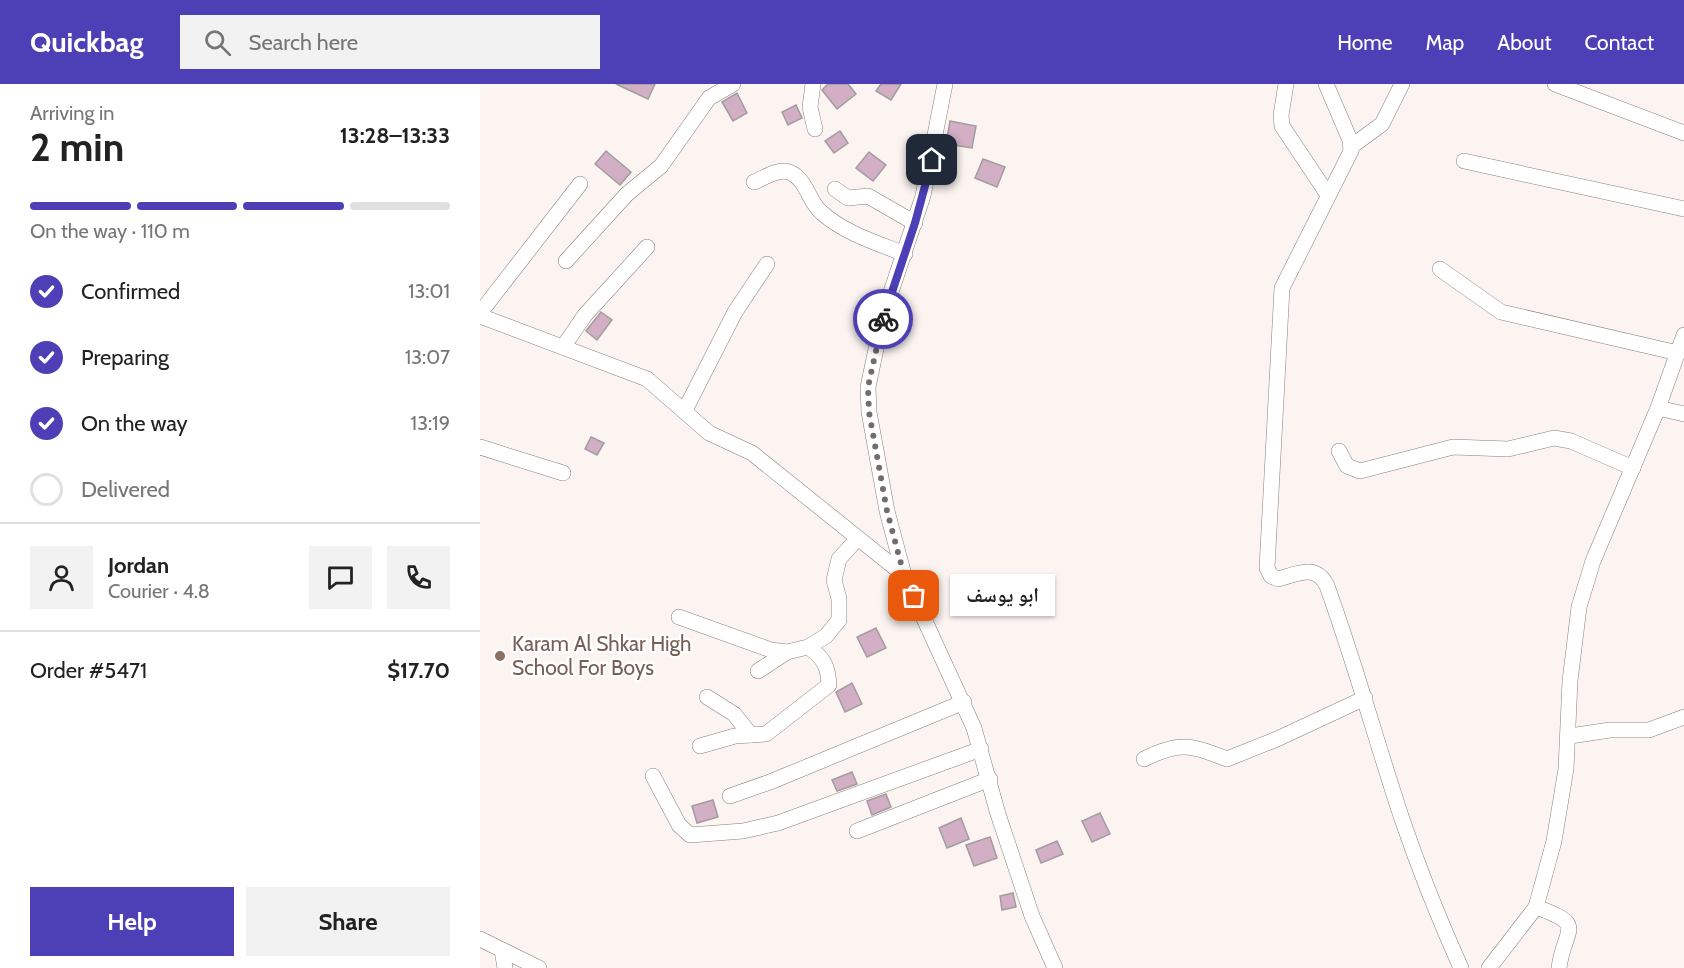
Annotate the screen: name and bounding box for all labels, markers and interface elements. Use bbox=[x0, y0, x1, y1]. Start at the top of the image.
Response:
search box bbox=[180, 15, 600, 69]
text: Quickbag bbox=[30, 25, 144, 59]
icon: search bbox=[201, 26, 234, 59]
text: Search here bbox=[249, 29, 358, 56]
text: Home bbox=[1337, 30, 1393, 55]
text: Map bbox=[1426, 30, 1464, 55]
text: About bbox=[1497, 30, 1551, 55]
text: Contact bbox=[1584, 30, 1654, 55]
text: Arriving in bbox=[30, 101, 114, 125]
text: 13:28–13:33 bbox=[340, 122, 450, 149]
text: 2 min bbox=[30, 123, 124, 171]
pin bbox=[906, 134, 957, 185]
icon: home bbox=[915, 143, 948, 176]
text: On the way · 110 m bbox=[30, 219, 190, 243]
icon: check bbox=[30, 275, 63, 308]
text: Confirmed bbox=[81, 278, 180, 305]
text: 13:01 bbox=[408, 279, 450, 303]
courier bbox=[853, 289, 913, 349]
icon: bike bbox=[867, 303, 900, 336]
icon: check bbox=[30, 341, 63, 374]
text: Preparing bbox=[81, 344, 169, 371]
text: 13:07 bbox=[405, 345, 450, 369]
icon: check bbox=[30, 407, 63, 440]
text: On the way bbox=[81, 410, 188, 437]
text: 13:19 bbox=[411, 411, 450, 435]
text: Delivered bbox=[81, 476, 170, 503]
button: person bbox=[30, 546, 93, 609]
button: chat bbox=[309, 546, 372, 609]
button: phone bbox=[387, 546, 450, 609]
text: Jordan bbox=[108, 552, 169, 579]
pin bbox=[888, 570, 939, 621]
callout: ابو يوسف bbox=[950, 575, 1055, 617]
text: Courier · 4.8 bbox=[108, 579, 210, 603]
icon: bag bbox=[897, 579, 930, 612]
text: ابو يوسف bbox=[966, 583, 1039, 607]
place label: Karam Al Shkar High School For Boys bbox=[512, 631, 691, 680]
marker: Karam Al Shkar High School For Boys bbox=[493, 649, 507, 663]
text: Order #5471 bbox=[30, 657, 147, 684]
text: $17.70 bbox=[387, 657, 450, 684]
button: Help bbox=[30, 887, 234, 956]
button: Share bbox=[246, 887, 450, 956]

